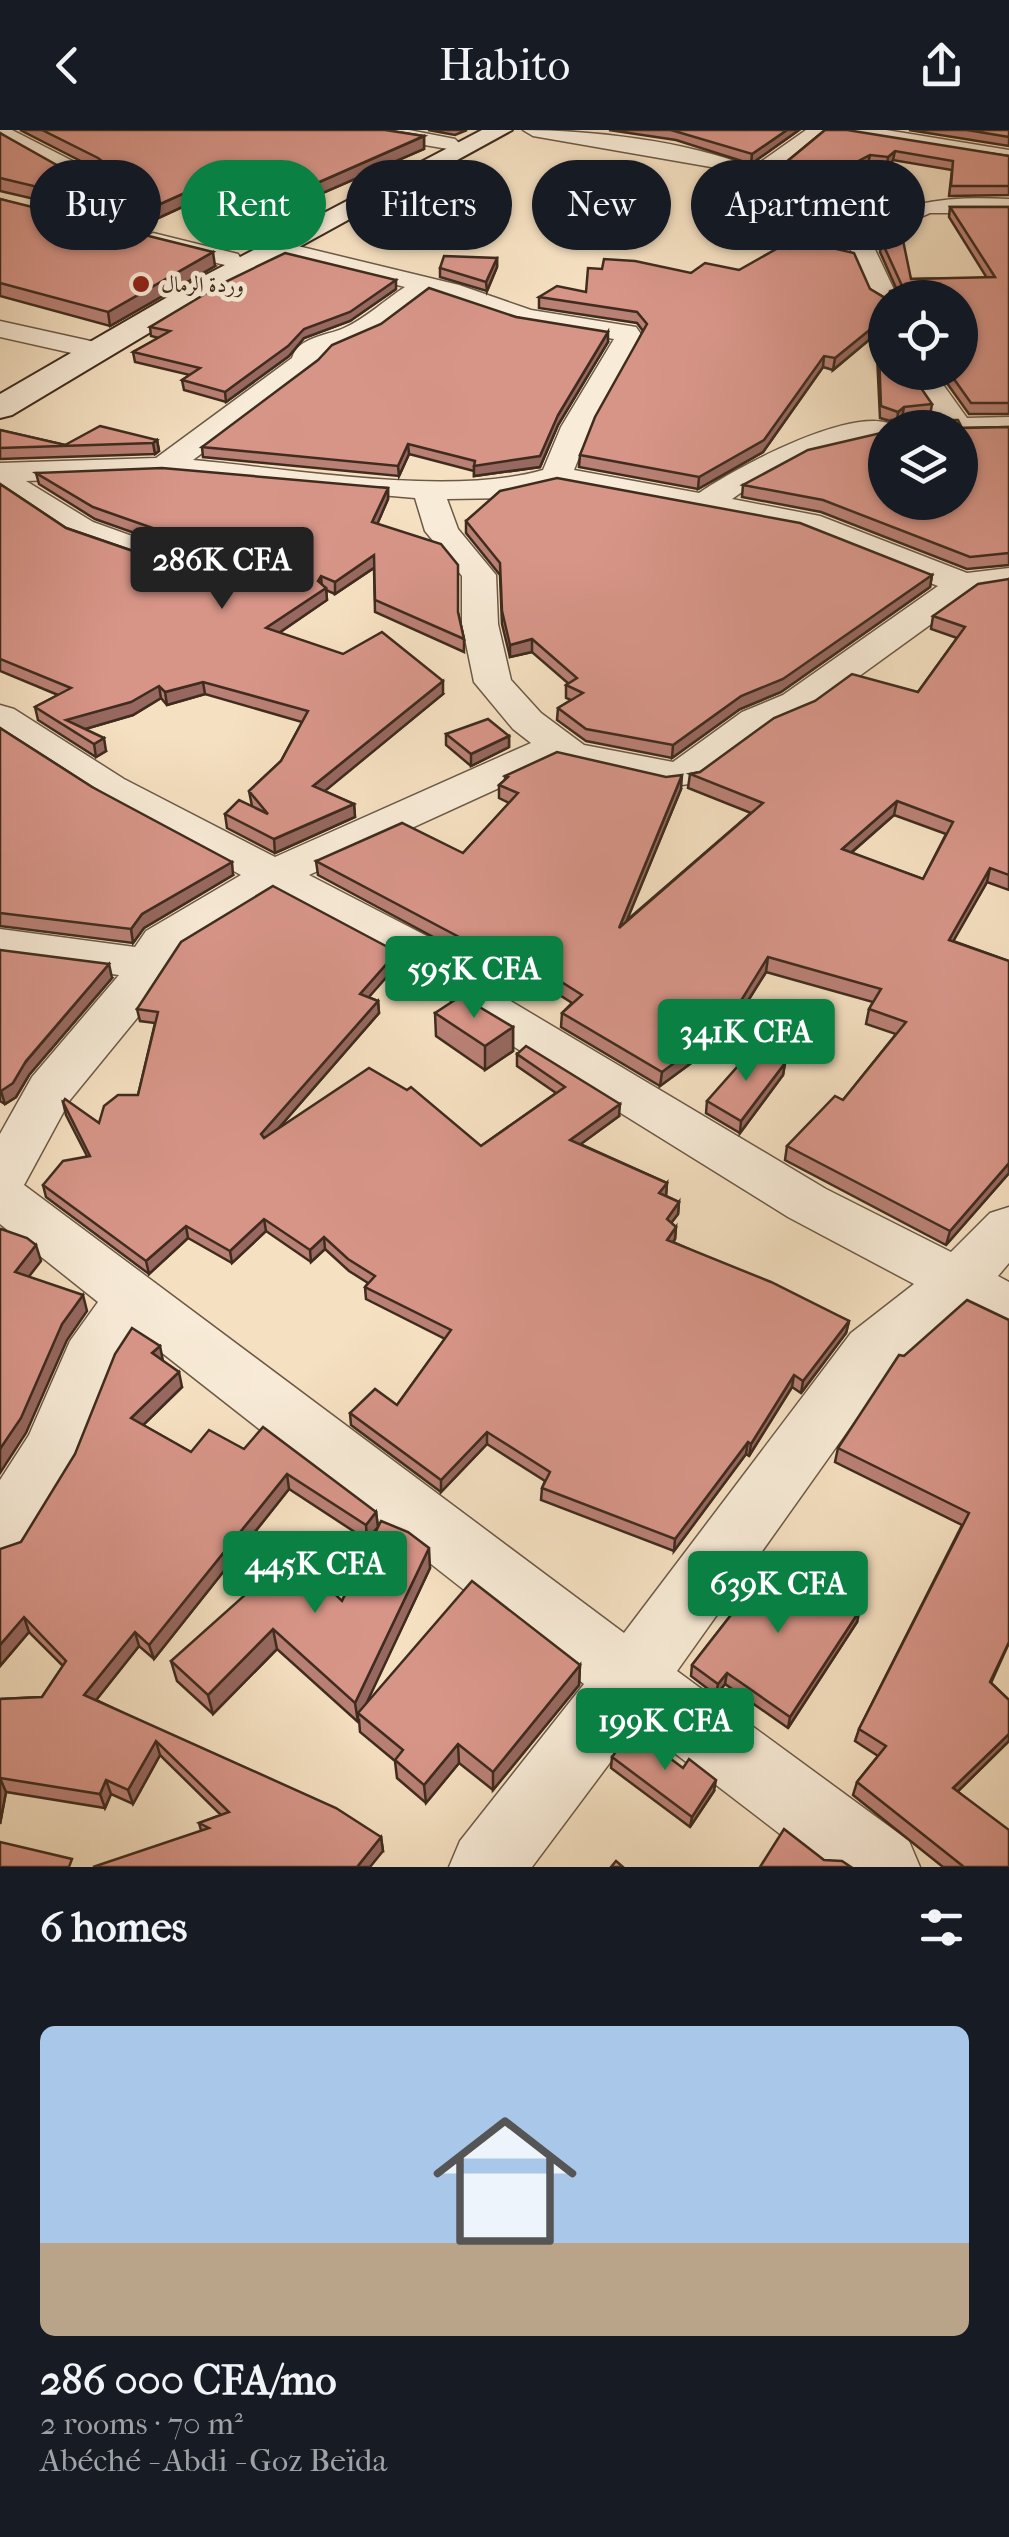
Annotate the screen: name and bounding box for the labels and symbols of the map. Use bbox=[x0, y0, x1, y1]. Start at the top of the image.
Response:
place label: وردة الرمال bbox=[161, 272, 244, 298]
marker: وردة الرمال bbox=[130, 273, 152, 295]
pin: 286K CFA bbox=[119, 527, 325, 612]
pin: 595K CFA bbox=[371, 936, 577, 1021]
pin: 341K CFA bbox=[643, 999, 849, 1084]
pin: 445K CFA bbox=[212, 1531, 418, 1616]
pin: 639K CFA bbox=[675, 1551, 881, 1636]
pin: 199K CFA bbox=[562, 1688, 768, 1773]

